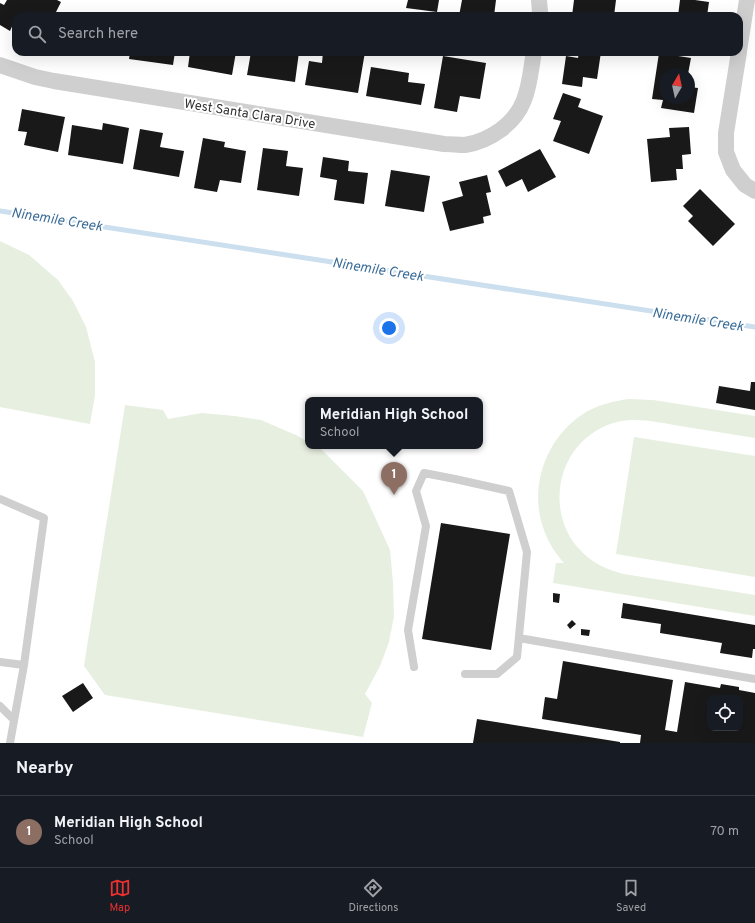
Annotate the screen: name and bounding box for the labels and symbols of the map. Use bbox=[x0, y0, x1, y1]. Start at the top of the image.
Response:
north arrow bbox=[659, 68, 695, 104]
street label: West Santa Clara Drive bbox=[183, 97, 316, 133]
water label: Ninemile Creek bbox=[10, 205, 104, 236]
water label: Ninemile Creek bbox=[331, 255, 425, 286]
water label: Ninemile Creek bbox=[651, 305, 745, 336]
your location bbox=[379, 318, 399, 338]
pin: 1 bbox=[381, 462, 407, 495]

